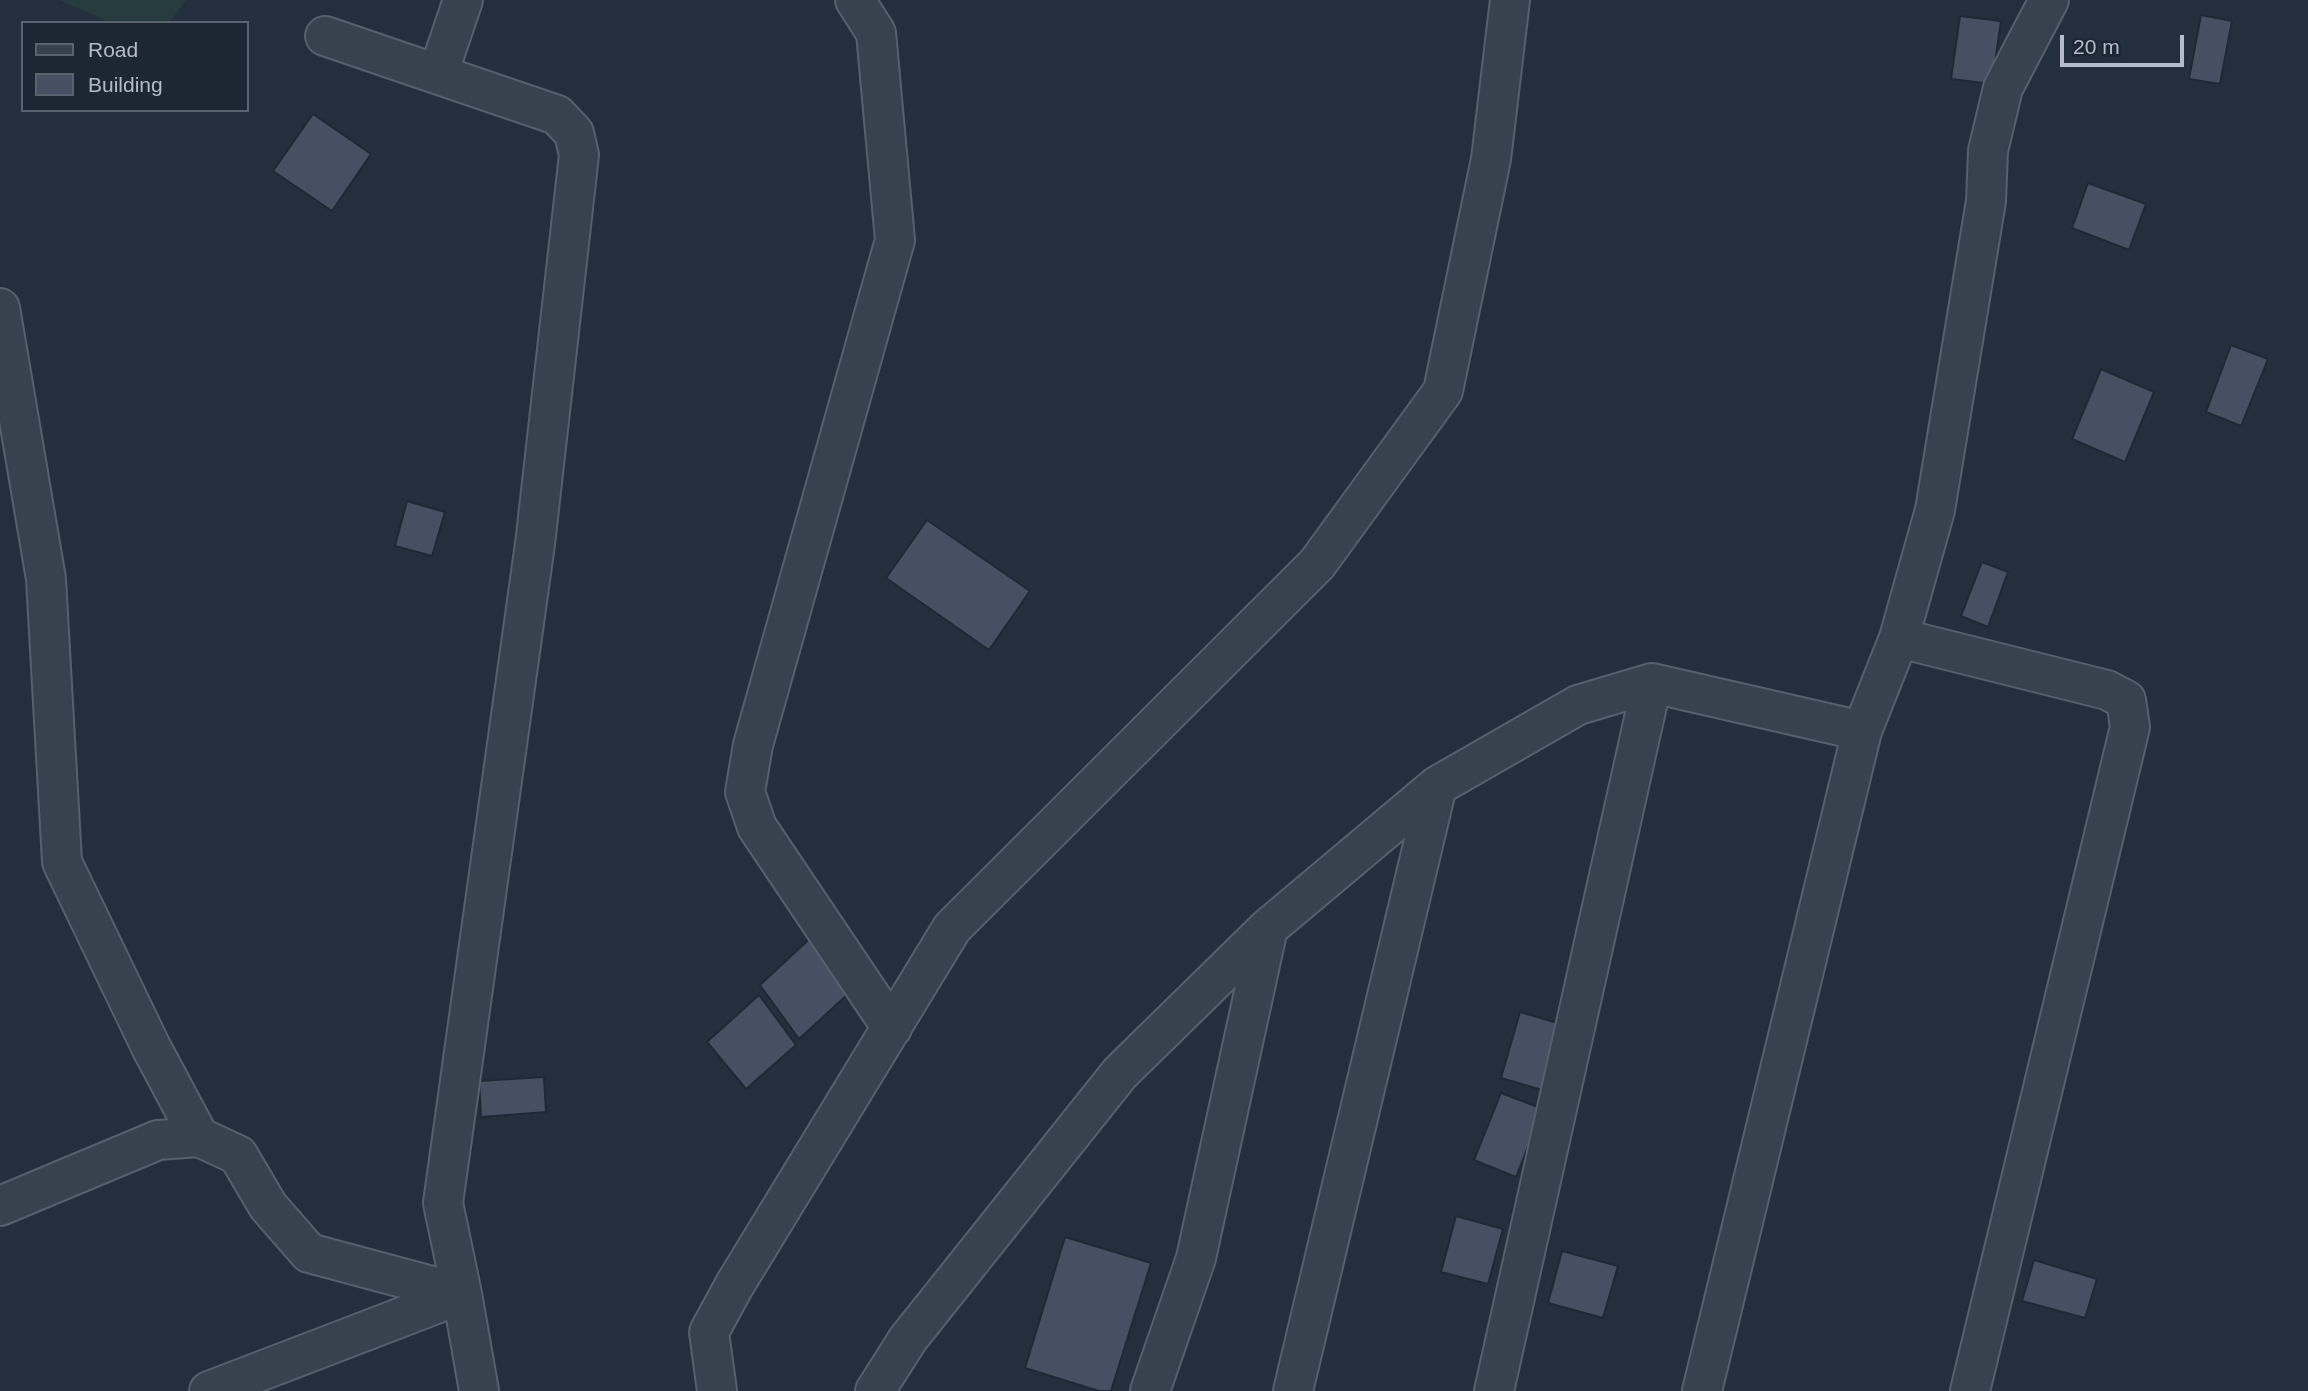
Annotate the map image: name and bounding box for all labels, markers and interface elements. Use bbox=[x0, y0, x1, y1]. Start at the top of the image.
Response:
legend bbox=[21, 21, 248, 112]
scale bar bbox=[2063, 21, 2187, 65]
text: 20 m bbox=[2073, 35, 2120, 58]
text: Road bbox=[88, 38, 138, 61]
text: Building bbox=[88, 73, 163, 96]

